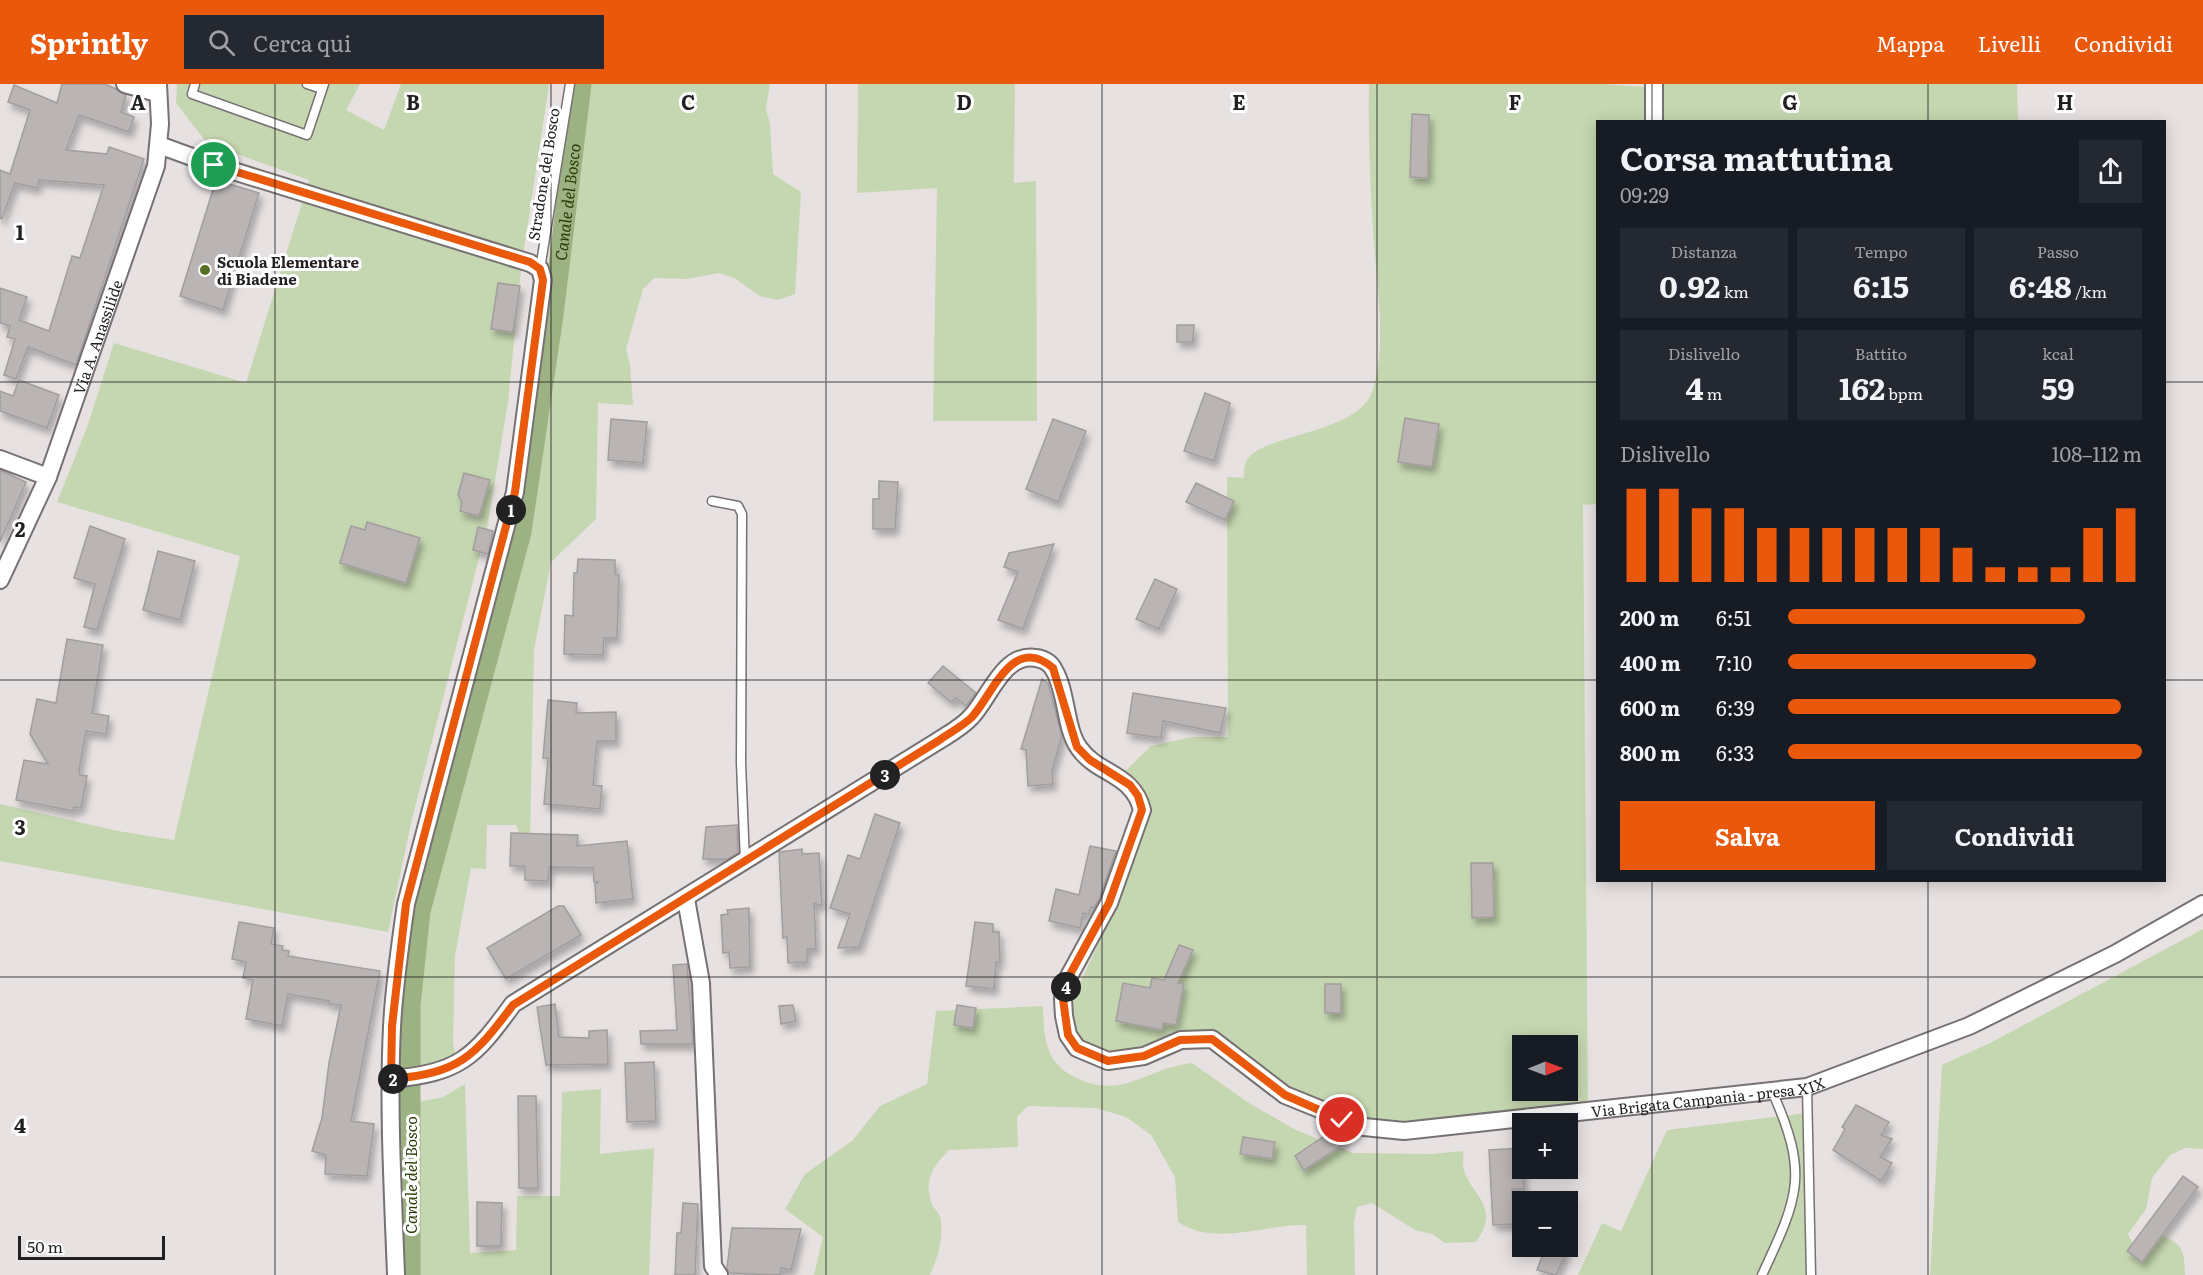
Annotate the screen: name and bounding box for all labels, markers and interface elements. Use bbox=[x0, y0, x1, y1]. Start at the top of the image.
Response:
search box bbox=[184, 15, 604, 69]
text: Sprintly bbox=[30, 21, 148, 63]
icon: search bbox=[205, 26, 238, 59]
text: Cerca qui bbox=[253, 26, 351, 59]
text: Mappa bbox=[1876, 27, 1945, 58]
text: Livelli bbox=[1978, 27, 2041, 58]
text: Condividi bbox=[2074, 27, 2173, 58]
text: A bbox=[130, 86, 146, 116]
text: B bbox=[406, 86, 420, 116]
text: C bbox=[681, 86, 695, 116]
text: D bbox=[956, 86, 972, 116]
text: E bbox=[1232, 86, 1246, 116]
text: F bbox=[1509, 86, 1522, 116]
text: G bbox=[1782, 86, 1798, 116]
text: H bbox=[2057, 86, 2073, 116]
street label: Stradone del Bosco bbox=[521, 106, 565, 242]
text: Corsa mattutina bbox=[1620, 132, 1893, 181]
pin bbox=[188, 139, 239, 190]
button: share bbox=[2079, 140, 2142, 203]
water label: Canale del Bosco bbox=[548, 142, 586, 262]
icon: arrive bbox=[197, 148, 230, 181]
text: 09:29 bbox=[1620, 179, 1669, 209]
text: 1 bbox=[16, 216, 24, 246]
text: Distanza bbox=[1671, 239, 1737, 263]
text: Tempo bbox=[1854, 239, 1908, 263]
text: Passo bbox=[2037, 239, 2079, 263]
place label: Scuola Elementare di Biadene bbox=[217, 250, 360, 290]
marker: Scuola Elementare di Biadene bbox=[198, 263, 212, 277]
text: 0.92 bbox=[1659, 263, 1720, 307]
text: 6:15 bbox=[1853, 263, 1909, 307]
text: 6:48 bbox=[2009, 263, 2072, 307]
street label: Via A. Anassilide bbox=[66, 276, 127, 397]
text: km bbox=[1720, 279, 1749, 303]
text: /km bbox=[2072, 279, 2107, 303]
text: Dislivello bbox=[1668, 341, 1740, 365]
text: Battito bbox=[1855, 341, 1907, 365]
text: kcal bbox=[2042, 341, 2074, 365]
text: 4 bbox=[1686, 365, 1704, 409]
text: 162 bbox=[1839, 365, 1885, 409]
text: 59 bbox=[2041, 365, 2075, 409]
text: m bbox=[1704, 381, 1722, 405]
text: bpm bbox=[1885, 381, 1923, 405]
text: Dislivello bbox=[1620, 438, 1710, 468]
text: 108–112 m bbox=[2051, 438, 2142, 468]
pin: 1 bbox=[496, 495, 526, 525]
text: 1 bbox=[508, 498, 514, 522]
text: 2 bbox=[15, 513, 26, 543]
text: 200 m bbox=[1620, 602, 1679, 632]
text: 6:51 bbox=[1716, 602, 1752, 632]
text: 400 m bbox=[1620, 647, 1681, 677]
text: 7:10 bbox=[1716, 647, 1752, 677]
text: 600 m bbox=[1620, 692, 1680, 722]
text: 6:39 bbox=[1716, 692, 1755, 722]
text: 800 m bbox=[1620, 737, 1680, 767]
text: 6:33 bbox=[1716, 737, 1754, 767]
pin: 3 bbox=[870, 760, 900, 790]
text: 3 bbox=[881, 763, 889, 787]
button: Salva bbox=[1620, 801, 1875, 870]
button: Condividi bbox=[1887, 801, 2142, 870]
text: 3 bbox=[14, 811, 26, 841]
pin: 4 bbox=[1051, 972, 1081, 1002]
text: 4 bbox=[1061, 975, 1071, 999]
north arrow bbox=[1512, 1035, 1578, 1101]
map controls bbox=[1512, 1035, 1578, 1257]
pin: 2 bbox=[378, 1064, 408, 1094]
text: 2 bbox=[389, 1067, 397, 1091]
street label: Via Brigata Campania - presa XIX bbox=[1590, 1070, 1828, 1122]
pin bbox=[1316, 1094, 1367, 1145]
icon: check bbox=[1325, 1103, 1358, 1136]
text: 4 bbox=[14, 1109, 26, 1139]
button: + bbox=[1512, 1113, 1578, 1179]
water label: Canale del Bosco bbox=[398, 1116, 422, 1234]
button: − bbox=[1512, 1191, 1578, 1257]
scale bar bbox=[18, 1233, 165, 1260]
text: 50 m bbox=[27, 1234, 63, 1258]

